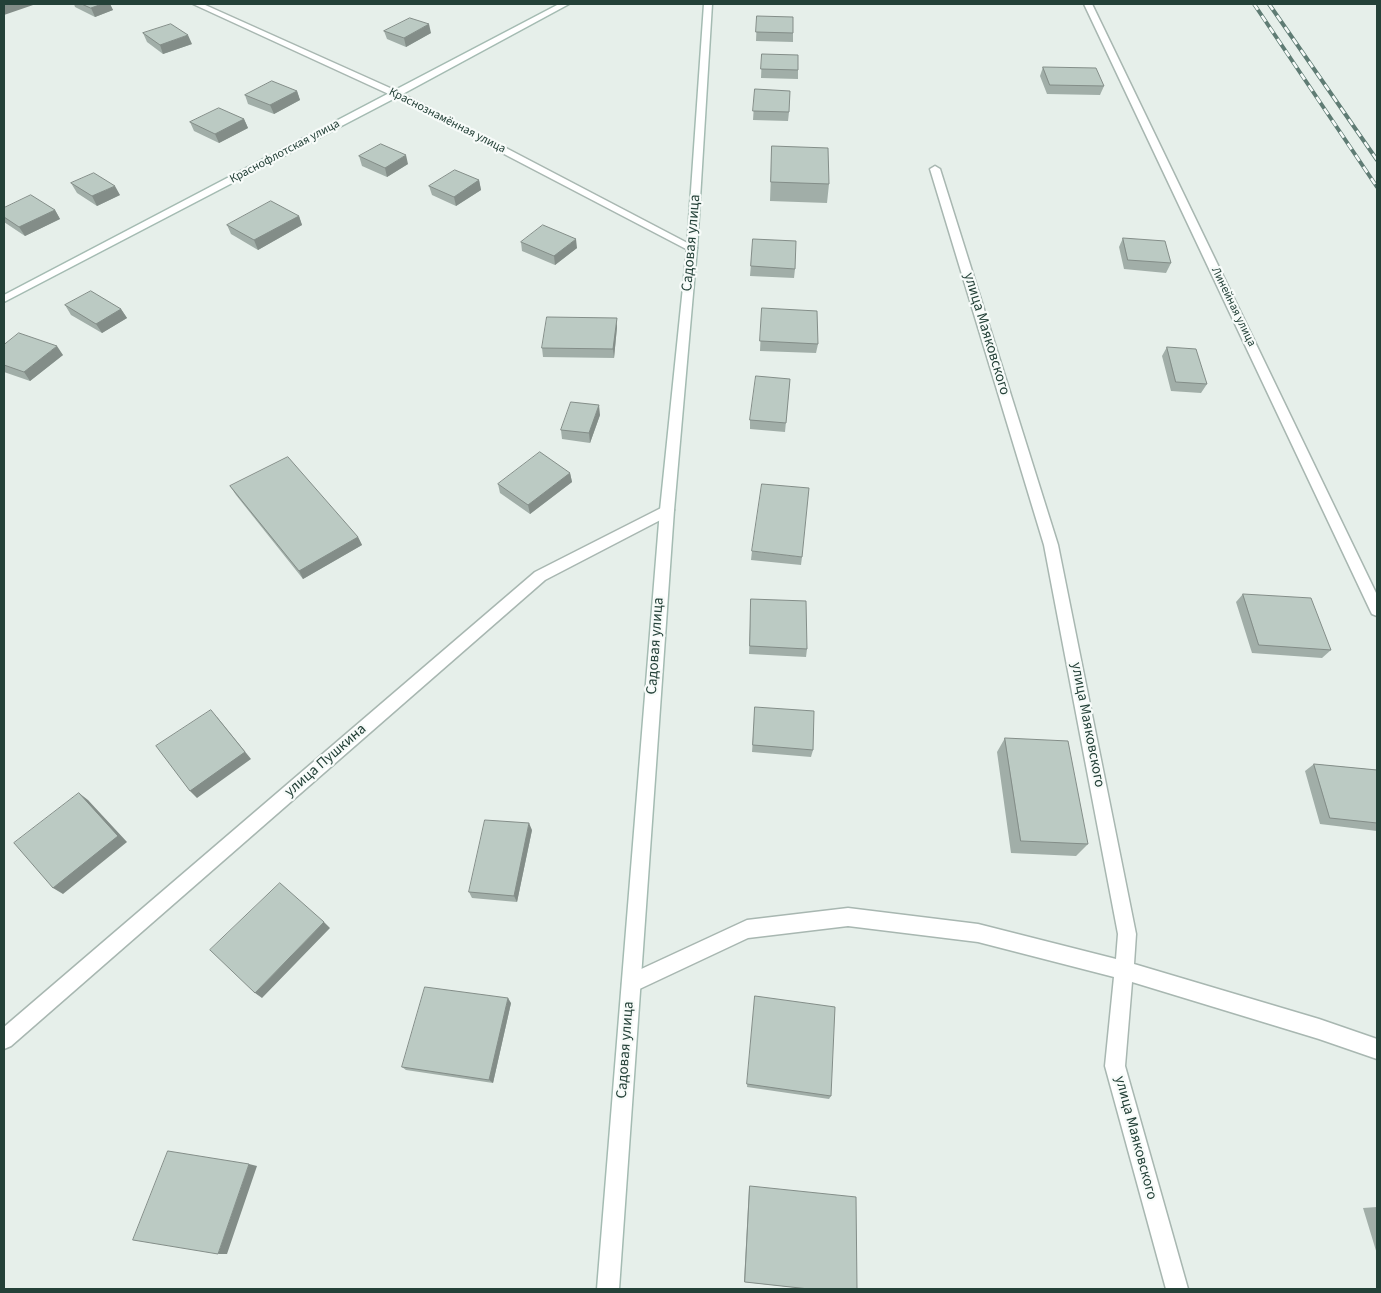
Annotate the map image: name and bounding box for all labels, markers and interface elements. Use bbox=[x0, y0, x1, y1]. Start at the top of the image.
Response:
street label: Краснознамённая улица bbox=[386, 85, 508, 157]
street label: Краснофлотская улица bbox=[228, 117, 342, 187]
street label: Садовая улица bbox=[679, 194, 705, 292]
street label: Линейная улица bbox=[1208, 265, 1258, 349]
street label: улица Маяковского bbox=[959, 271, 1013, 397]
street label: Садовая улица bbox=[644, 597, 668, 695]
street label: улица Маяковского bbox=[1066, 661, 1108, 789]
street label: улица Пушкина bbox=[282, 721, 370, 801]
street label: Садовая улица bbox=[614, 1001, 638, 1099]
street label: улица Маяковского bbox=[1110, 1074, 1160, 1202]

